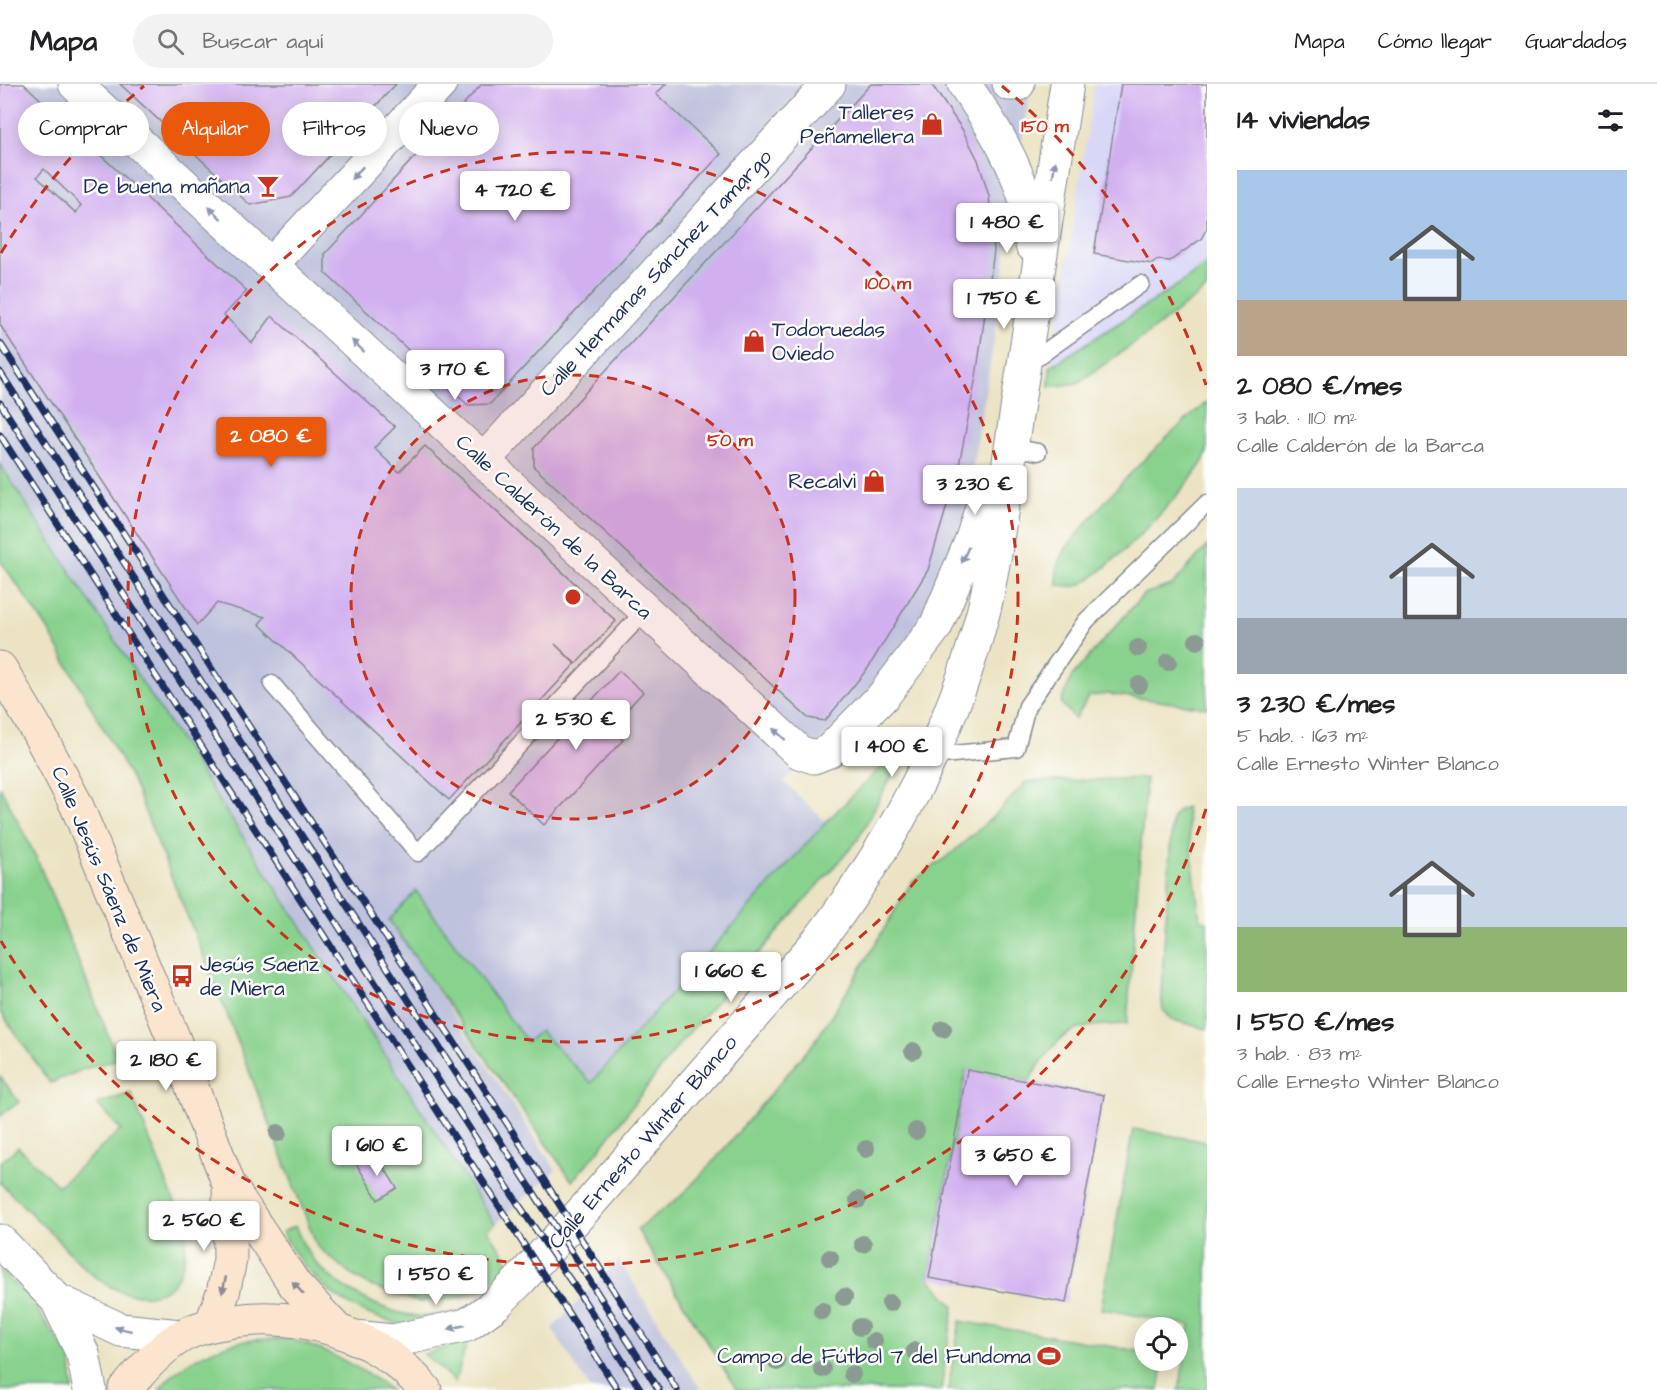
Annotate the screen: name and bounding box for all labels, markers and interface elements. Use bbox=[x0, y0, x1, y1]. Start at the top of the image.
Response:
search box bbox=[133, 14, 553, 68]
text: Mapa bbox=[30, 22, 97, 61]
icon: search bbox=[154, 25, 187, 58]
text: Buscar aquí bbox=[202, 26, 323, 57]
text: Mapa bbox=[1294, 27, 1345, 56]
text: Cómo llegar bbox=[1378, 27, 1492, 56]
text: Guardados bbox=[1525, 27, 1627, 56]
place label: Talleres Peñamellera bbox=[800, 98, 914, 151]
chip: Comprar bbox=[18, 102, 149, 156]
chip: Alquilar bbox=[161, 102, 270, 156]
chip: Filtros bbox=[282, 102, 387, 156]
chip: Nuevo bbox=[399, 102, 499, 156]
text: 14 viviendas bbox=[1237, 102, 1370, 138]
icon: filters bbox=[1594, 104, 1627, 137]
shop icon: Talleres Peñamellera bbox=[919, 111, 945, 137]
text: 150 m bbox=[1021, 114, 1070, 139]
street label: Calle Hermanas Sánchez Tamargo bbox=[533, 143, 780, 404]
one-way arrow bbox=[1050, 160, 1059, 179]
one-way arrow bbox=[351, 165, 364, 180]
pin: 4 720 € bbox=[460, 171, 570, 222]
place label: De buena mañana bbox=[84, 172, 250, 201]
bar icon: De buena mañana bbox=[255, 173, 281, 199]
text: 4 720 € bbox=[474, 176, 556, 204]
pin: 1 480 € bbox=[952, 203, 1062, 254]
one-way arrow bbox=[207, 206, 222, 220]
text: 1 480 € bbox=[970, 208, 1044, 236]
icon: home bbox=[1378, 209, 1486, 317]
text: 100 m bbox=[865, 271, 912, 296]
pin: 1 750 € bbox=[949, 279, 1059, 330]
text: 1 750 € bbox=[967, 284, 1041, 312]
place label: Todoruedas Oviedo bbox=[772, 315, 885, 368]
shop icon: Todoruedas Oviedo bbox=[741, 328, 767, 354]
one-way arrow bbox=[351, 340, 366, 353]
pin: 3 170 € bbox=[400, 350, 510, 401]
text: 3 170 € bbox=[420, 355, 490, 383]
text: 2 080 €/mes bbox=[1237, 368, 1402, 404]
text: 3 hab. · 110 m² bbox=[1237, 404, 1357, 432]
pin: 2 080 € bbox=[216, 417, 326, 468]
text: 2 080 € bbox=[230, 422, 312, 450]
street label: Calle Calderón de la Barca bbox=[449, 428, 659, 626]
text: 50 m bbox=[707, 428, 754, 453]
text: Calle Calderón de la Barca bbox=[1237, 432, 1484, 460]
pin: 3 230 € bbox=[920, 465, 1030, 516]
place label: Recalvi bbox=[788, 467, 856, 496]
shop icon: Recalvi bbox=[861, 468, 887, 494]
text: 3 230 € bbox=[937, 470, 1013, 498]
icon: home bbox=[1378, 527, 1486, 635]
one-way arrow bbox=[960, 547, 970, 565]
centre of rings bbox=[563, 587, 583, 607]
text: 3 230 €/mes bbox=[1237, 686, 1395, 722]
pin: 2 530 € bbox=[521, 700, 631, 751]
text: 2 530 € bbox=[536, 705, 616, 733]
text: 5 hab. · 163 m² bbox=[1237, 722, 1368, 750]
one-way arrow bbox=[772, 727, 787, 741]
pin: 1 400 € bbox=[837, 727, 947, 778]
text: 1 400 € bbox=[855, 732, 929, 760]
text: Calle Ernesto Winter Blanco bbox=[1237, 750, 1499, 778]
street label: Calle Jesús Sáenz de Miera bbox=[44, 762, 174, 1017]
icon: home bbox=[1378, 845, 1486, 953]
place label: Jesús Saenz de Miera bbox=[200, 950, 320, 1003]
pin: 1 660 € bbox=[676, 952, 786, 1003]
text: 1 660 € bbox=[695, 957, 767, 985]
bus stop icon: Jesús Saenz de Miera bbox=[169, 963, 195, 989]
text: 1 550 €/mes bbox=[1237, 1004, 1394, 1040]
street label: Calle Ernesto Winter Blanco bbox=[542, 1029, 744, 1255]
text: 3 hab. · 83 m² bbox=[1237, 1040, 1362, 1068]
pin: 2 180 € bbox=[111, 1041, 221, 1092]
text: 2 180 € bbox=[130, 1046, 202, 1074]
text: Calle Ernesto Winter Blanco bbox=[1237, 1068, 1499, 1096]
pin: 1 610 € bbox=[322, 1126, 432, 1177]
text: 1 610 € bbox=[346, 1131, 408, 1159]
pin: 3 650 € bbox=[961, 1136, 1071, 1187]
text: 3 650 € bbox=[975, 1141, 1057, 1169]
pin: 2 560 € bbox=[149, 1201, 259, 1252]
text: 2 560 € bbox=[163, 1206, 245, 1234]
pin: 1 550 € bbox=[381, 1255, 491, 1306]
text: 1 550 € bbox=[398, 1260, 474, 1288]
one-way arrow bbox=[219, 1276, 229, 1294]
one-way arrow bbox=[292, 1281, 305, 1296]
map controls bbox=[1134, 1317, 1188, 1371]
button: locate bbox=[1134, 1317, 1188, 1371]
one-way arrow bbox=[114, 1323, 132, 1333]
one-way arrow bbox=[447, 1323, 466, 1332]
place label: Campo de Fútbol 7 del Fundoma bbox=[717, 1342, 1031, 1372]
sports icon: Campo de Fútbol 7 del Fundoma bbox=[1036, 1343, 1062, 1369]

